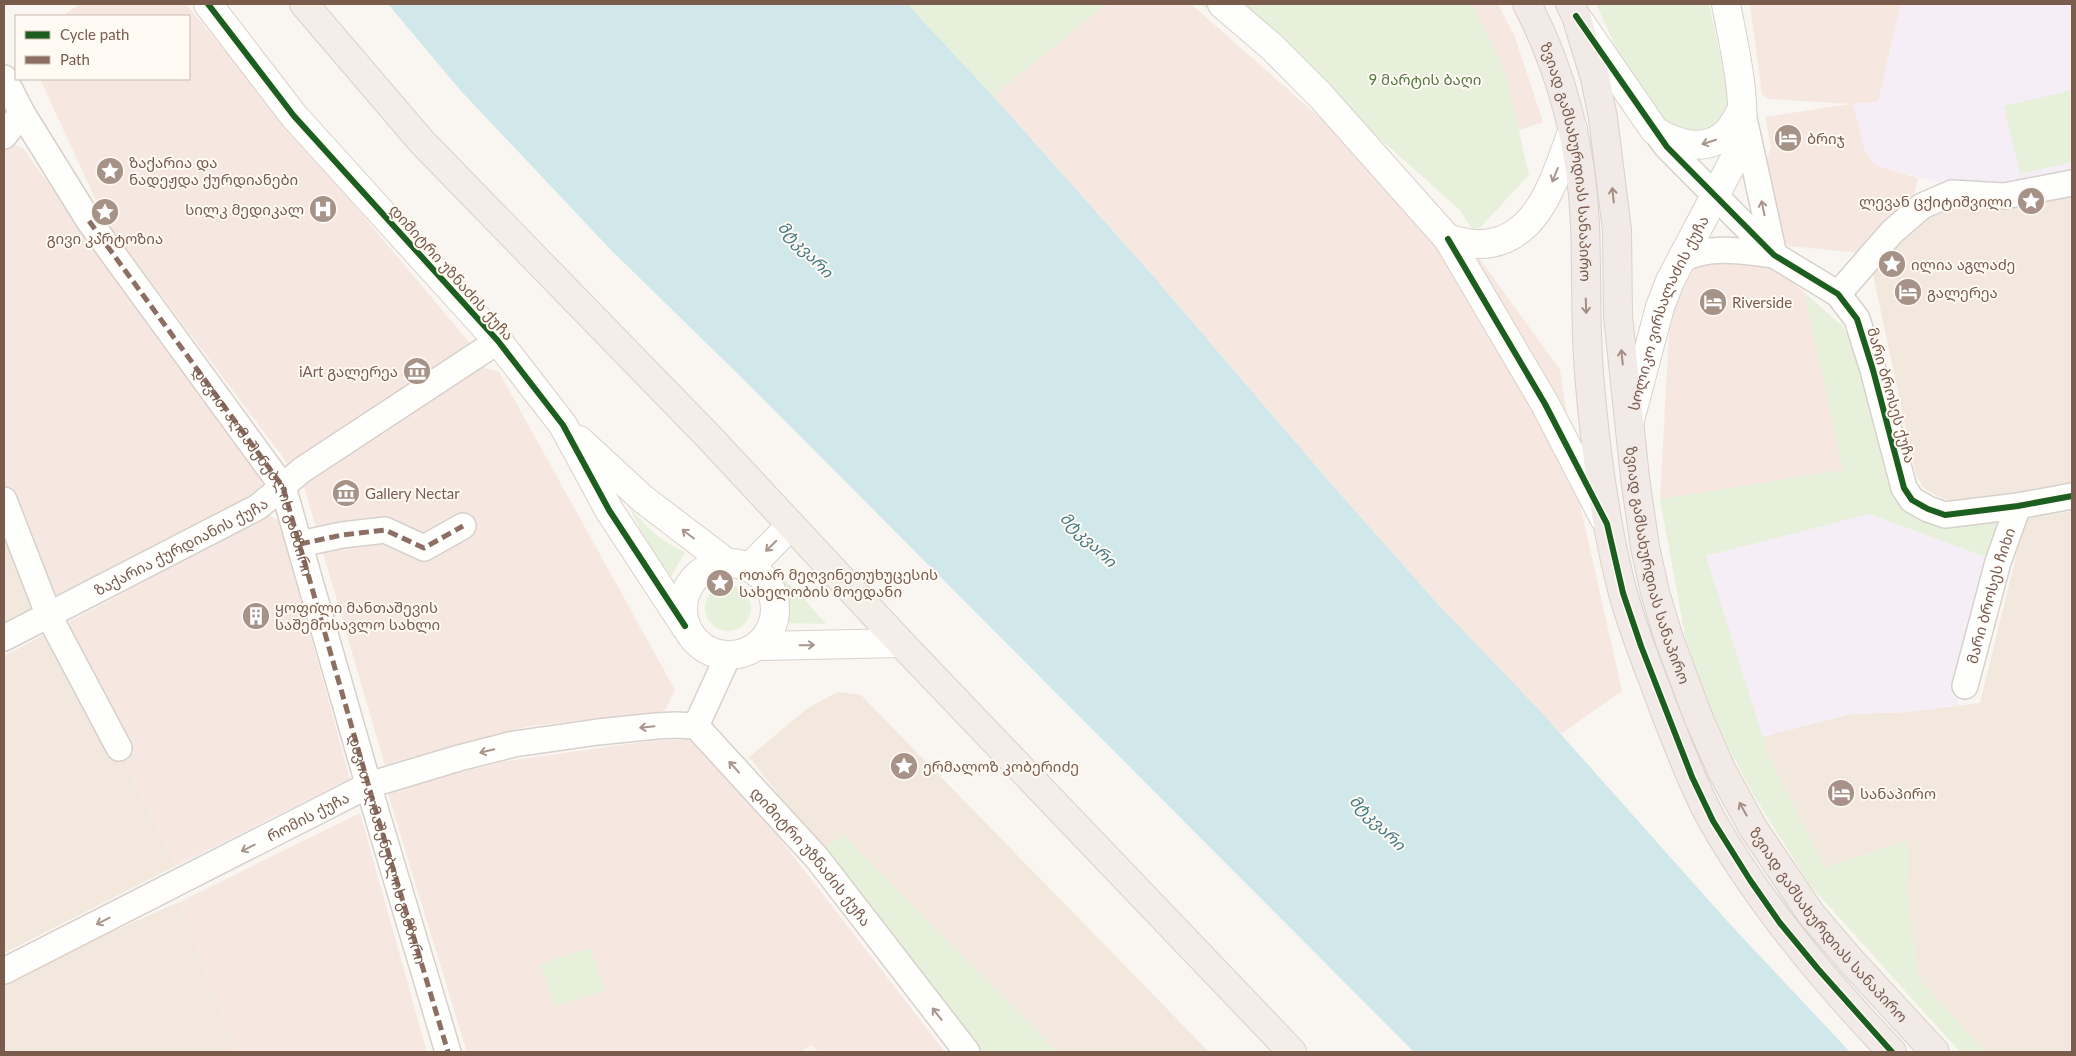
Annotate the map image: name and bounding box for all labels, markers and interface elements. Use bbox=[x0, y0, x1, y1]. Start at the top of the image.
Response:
legend bbox=[15, 15, 190, 80]
text: Cycle path bbox=[60, 25, 129, 43]
street label: ზვიად გამსახურდიას სანაპირო bbox=[1537, 40, 1595, 282]
text: Path bbox=[60, 50, 90, 68]
park label: 9 მარტის ბაღი bbox=[1369, 70, 1481, 89]
hotel icon: ბრიჯ bbox=[1773, 123, 1803, 153]
place label: ბრიჯ bbox=[1807, 129, 1845, 148]
one-way arrow bbox=[1702, 138, 1717, 147]
place label: ზაქარია და ნადეჟდა ქურდიანები bbox=[129, 153, 298, 189]
place icon: ზაქარია და ნადეჟდა ქურდიანები bbox=[95, 156, 125, 186]
one-way arrow bbox=[1550, 167, 1559, 182]
place icon: ლევან ცქიტიშვილი bbox=[2016, 186, 2046, 216]
one-way arrow bbox=[1608, 187, 1618, 203]
place label: ლევან ცქიტიშვილი bbox=[1859, 192, 2012, 211]
hospital icon: სილკ მედიკალ bbox=[308, 194, 338, 224]
place icon: გივი კარტოზია bbox=[90, 197, 120, 227]
place label: სილკ მედიკალ bbox=[185, 200, 304, 219]
street label: დიმიტრი უზნაძის ქუჩა bbox=[385, 200, 518, 344]
one-way arrow bbox=[1758, 200, 1768, 216]
street label: სოლიკო ვირსალაძის ქუჩა bbox=[1624, 212, 1712, 412]
water label: მტკვარი bbox=[774, 217, 838, 282]
place label: გივი კარტოზია bbox=[47, 229, 163, 248]
place icon: ილია აგლაძე bbox=[1877, 249, 1907, 279]
place label: ილია აგლაძე bbox=[1911, 255, 2015, 274]
hotel icon: გალერეა bbox=[1893, 277, 1923, 307]
place label: გალერეა bbox=[1927, 283, 1998, 302]
hotel icon: Riverside bbox=[1698, 287, 1728, 317]
place label: Riverside bbox=[1732, 293, 1792, 311]
one-way arrow bbox=[1581, 297, 1590, 313]
street label: მარი ბროსეს ქუჩა bbox=[1863, 325, 1920, 465]
one-way arrow bbox=[1617, 349, 1627, 365]
museum icon: iArt გალერეა bbox=[402, 356, 432, 386]
street label: დავით აღმაშენებლის გამზირი bbox=[188, 362, 317, 578]
place label: iArt გალერეა bbox=[299, 362, 398, 381]
street label: ზვიად გამსახურდიას სანაპირო bbox=[1623, 445, 1694, 686]
museum icon: Gallery Nectar bbox=[331, 478, 361, 508]
place label: Gallery Nectar bbox=[365, 484, 460, 502]
street label: ზაქარია ქურდიანის ქუჩა bbox=[91, 494, 271, 599]
water label: მტკვარი bbox=[1056, 508, 1122, 572]
street label: მარი ბროსეს ჩიხი bbox=[1962, 525, 2019, 665]
one-way arrow bbox=[682, 528, 695, 539]
one-way arrow bbox=[765, 540, 777, 552]
place label: ოთარ მეღვინეთუხუცესის სახელობის მოედანი bbox=[739, 565, 938, 601]
place icon: ოთარ მეღვინეთუხუცესის სახელობის მოედანი bbox=[705, 568, 735, 598]
place label: ყოფილი მანთაშევის საშემოსავლო სახლი bbox=[275, 598, 440, 634]
building icon: ყოფილი მანთაშევის საშემოსავლო სახლი bbox=[241, 601, 271, 631]
one-way arrow bbox=[798, 640, 814, 650]
one-way arrow bbox=[640, 722, 656, 732]
street label: დავით აღმაშენებლის გამზირი bbox=[344, 731, 430, 966]
one-way arrow bbox=[479, 747, 495, 756]
place icon: ერმალოზ კობერიძე bbox=[889, 751, 919, 781]
place label: ერმალოზ კობერიძე bbox=[923, 757, 1079, 776]
one-way arrow bbox=[728, 761, 740, 773]
hotel icon: სანაპირო bbox=[1826, 778, 1856, 808]
street label: დიმიტრი უზნაძის ქუჩა bbox=[746, 783, 875, 929]
place label: სანაპირო bbox=[1860, 784, 1936, 802]
street label: რომის ქუჩა bbox=[264, 788, 352, 845]
water label: მტკვარი bbox=[1346, 790, 1410, 855]
one-way arrow bbox=[1737, 802, 1747, 817]
street label: ზვიად გამსახურდიას სანაპირო bbox=[1746, 824, 1912, 1026]
one-way arrow bbox=[241, 844, 256, 853]
one-way arrow bbox=[96, 917, 111, 926]
one-way arrow bbox=[932, 1007, 943, 1020]

